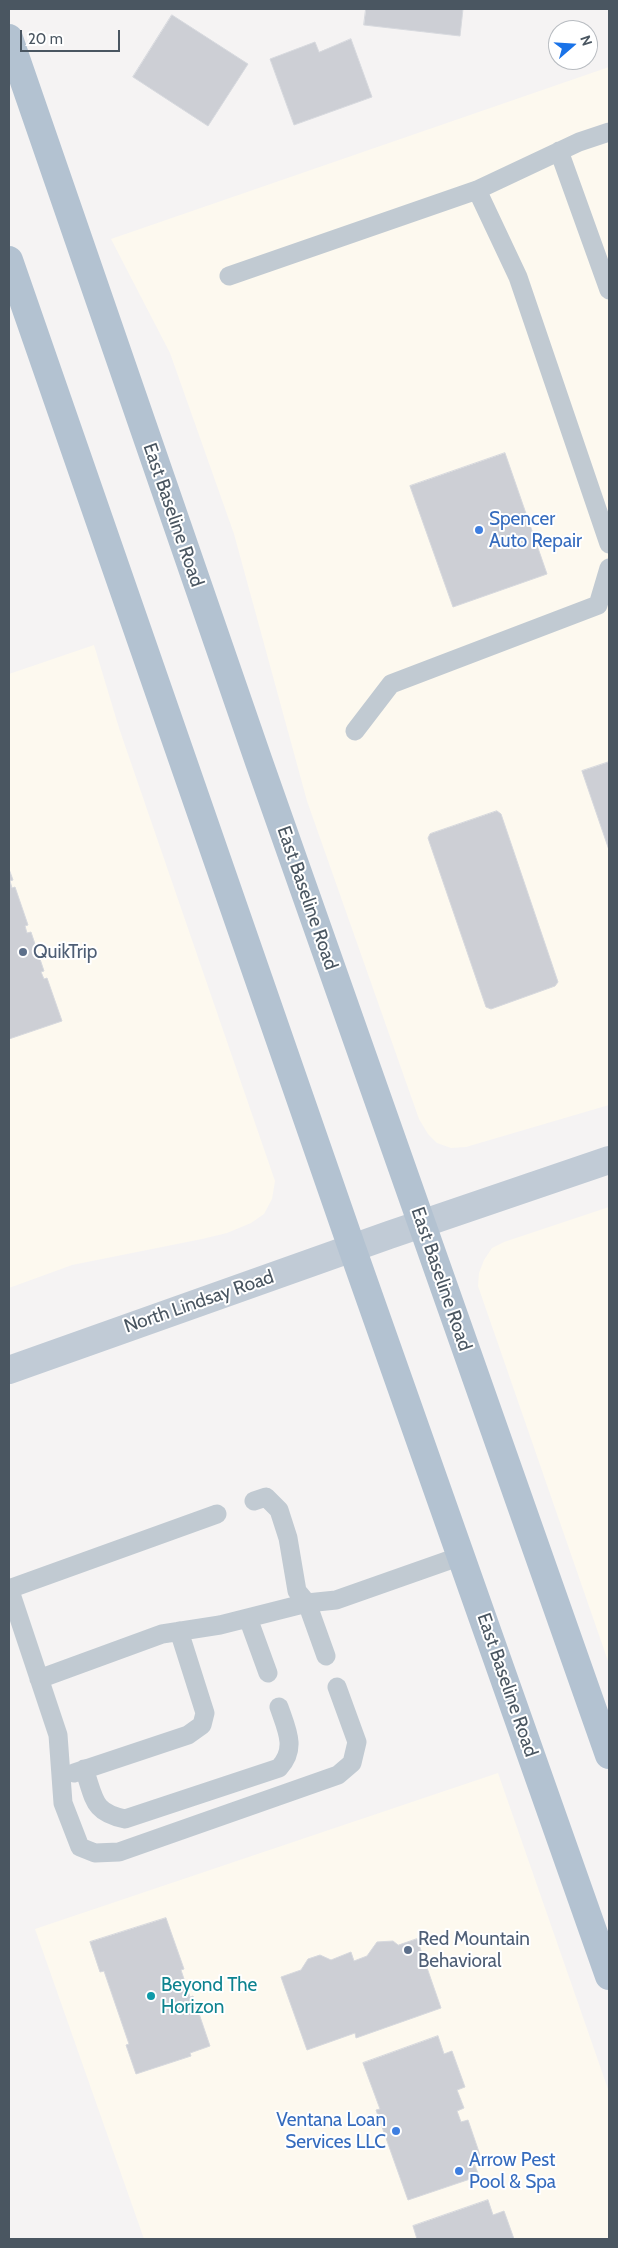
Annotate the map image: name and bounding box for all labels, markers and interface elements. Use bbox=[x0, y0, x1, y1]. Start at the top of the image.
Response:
scale bar bbox=[22, 20, 122, 52]
north arrow bbox=[548, 20, 598, 70]
text: 20 m bbox=[28, 30, 63, 48]
text: N bbox=[576, 33, 596, 48]
street label: East Baseline Road bbox=[138, 440, 208, 590]
place label: Spencer Auto Repair bbox=[489, 508, 582, 552]
marker: Spencer Auto Repair bbox=[473, 524, 485, 536]
street label: East Baseline Road bbox=[272, 823, 342, 973]
place label: QuikTrip bbox=[33, 941, 97, 963]
marker: QuikTrip bbox=[17, 946, 29, 958]
street label: East Baseline Road bbox=[406, 1204, 476, 1354]
street label: North Lindsay Road bbox=[121, 1266, 277, 1338]
street label: East Baseline Road bbox=[472, 1610, 542, 1760]
place label: Red Mountain Behavioral bbox=[418, 1928, 530, 1972]
marker: Red Mountain Behavioral bbox=[402, 1944, 414, 1956]
place label: Beyond The Horizon bbox=[161, 1974, 257, 2018]
marker: Beyond The Horizon bbox=[145, 1990, 157, 2002]
place label: Ventana Loan Services LLC bbox=[276, 2109, 386, 2153]
marker: Ventana Loan Services LLC bbox=[390, 2125, 402, 2137]
place label: Arrow Pest Pool & Spa bbox=[469, 2149, 556, 2193]
marker: Arrow Pest Pool & Spa bbox=[453, 2165, 465, 2177]

